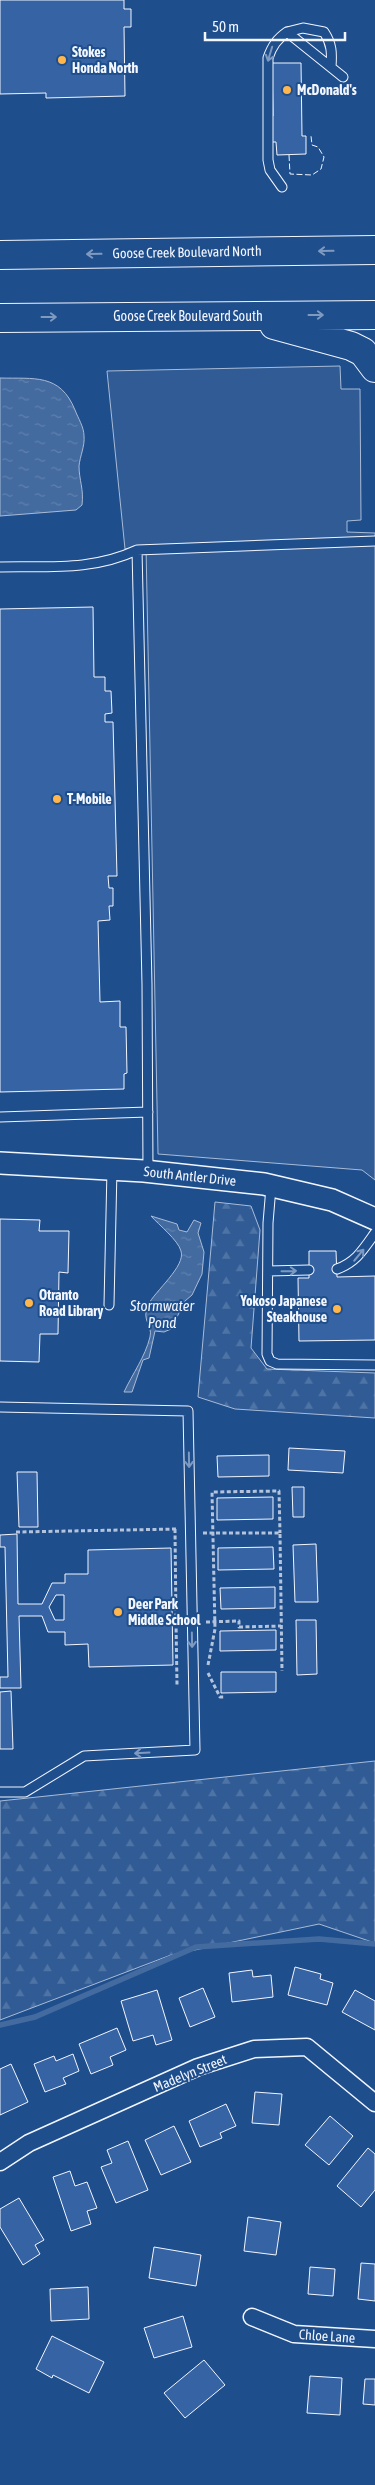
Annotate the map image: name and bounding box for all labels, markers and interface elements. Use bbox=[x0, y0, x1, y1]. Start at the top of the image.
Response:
scale bar bbox=[205, 10, 345, 42]
text: 50 m bbox=[212, 18, 239, 35]
place label: Stokes Honda North bbox=[72, 44, 138, 76]
one-way arrow bbox=[265, 46, 275, 62]
marker: Stokes Honda North bbox=[56, 54, 68, 66]
place label: McDonald's bbox=[297, 82, 357, 98]
marker: McDonald's bbox=[281, 84, 293, 96]
street label: Goose Creek Boulevard North bbox=[112, 243, 262, 261]
one-way arrow bbox=[319, 246, 335, 256]
one-way arrow bbox=[86, 249, 102, 258]
street label: Goose Creek Boulevard South bbox=[113, 308, 263, 324]
one-way arrow bbox=[308, 310, 324, 320]
one-way arrow bbox=[40, 312, 56, 322]
place label: T-Mobile bbox=[67, 791, 112, 807]
marker: T-Mobile bbox=[51, 793, 63, 805]
street label: South Antler Drive bbox=[143, 1163, 237, 1189]
one-way arrow bbox=[353, 1249, 364, 1262]
one-way arrow bbox=[280, 1266, 296, 1275]
place label: Otranto Road Library bbox=[39, 1287, 103, 1319]
place label: Yokoso Japanese Steakhouse bbox=[240, 1293, 327, 1325]
marker: Otranto Road Library bbox=[23, 1297, 35, 1309]
water label: Stormwater Pond bbox=[129, 1297, 195, 1331]
marker: Yokoso Japanese Steakhouse bbox=[331, 1303, 343, 1315]
one-way arrow bbox=[184, 1452, 194, 1468]
place label: Deer Park Middle School bbox=[128, 1596, 201, 1628]
marker: Deer Park Middle School bbox=[112, 1606, 124, 1618]
one-way arrow bbox=[188, 1632, 197, 1648]
one-way arrow bbox=[135, 1748, 151, 1757]
street label: Madelyn Street bbox=[151, 2051, 229, 2095]
street label: Chloe Lane bbox=[298, 2326, 356, 2346]

